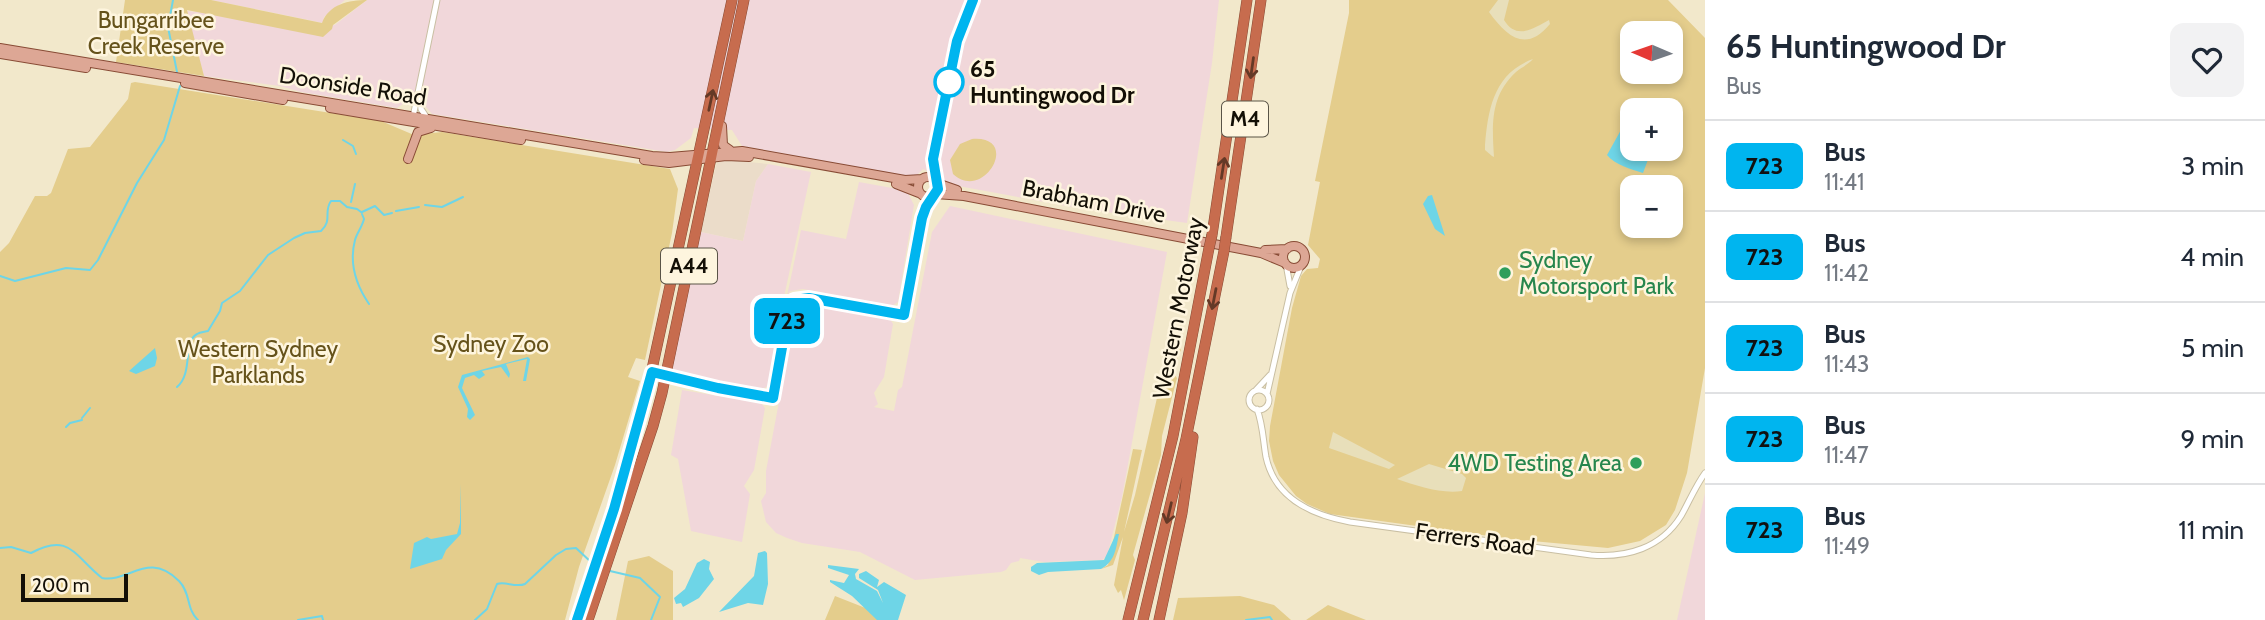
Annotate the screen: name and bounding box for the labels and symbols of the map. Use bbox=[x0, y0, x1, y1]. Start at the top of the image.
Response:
park label: Bungarribee Creek Reserve bbox=[88, 6, 225, 60]
north arrow bbox=[1620, 21, 1684, 84]
place label: 65 Huntingwood Dr bbox=[970, 55, 1135, 109]
one-way arrow bbox=[1245, 56, 1258, 79]
street label: Doonside Road bbox=[277, 61, 429, 111]
marker: 65 Huntingwood Dr bbox=[934, 67, 964, 97]
one-way arrow bbox=[704, 89, 718, 112]
road number: M4 bbox=[1222, 102, 1268, 136]
one-way arrow bbox=[1217, 157, 1230, 180]
street label: Brabham Drive bbox=[1020, 173, 1168, 229]
street label: Western Motorway bbox=[1147, 215, 1209, 401]
place label: Sydney Motorsport Park bbox=[1519, 246, 1675, 300]
road number: A44 bbox=[661, 248, 717, 284]
marker: Sydney Motorsport Park bbox=[1497, 265, 1513, 281]
one-way arrow bbox=[1207, 287, 1221, 310]
line badge: 723 bbox=[747, 298, 827, 344]
park label: Sydney Zoo bbox=[433, 330, 549, 358]
park label: Western Sydney Parklands bbox=[178, 335, 338, 389]
place label: 4WD Testing Area bbox=[1448, 449, 1622, 477]
marker: 4WD Testing Area bbox=[1628, 455, 1644, 471]
one-way arrow bbox=[1162, 501, 1176, 524]
street label: Ferrers Road bbox=[1413, 517, 1537, 561]
scale bar bbox=[21, 571, 128, 603]

